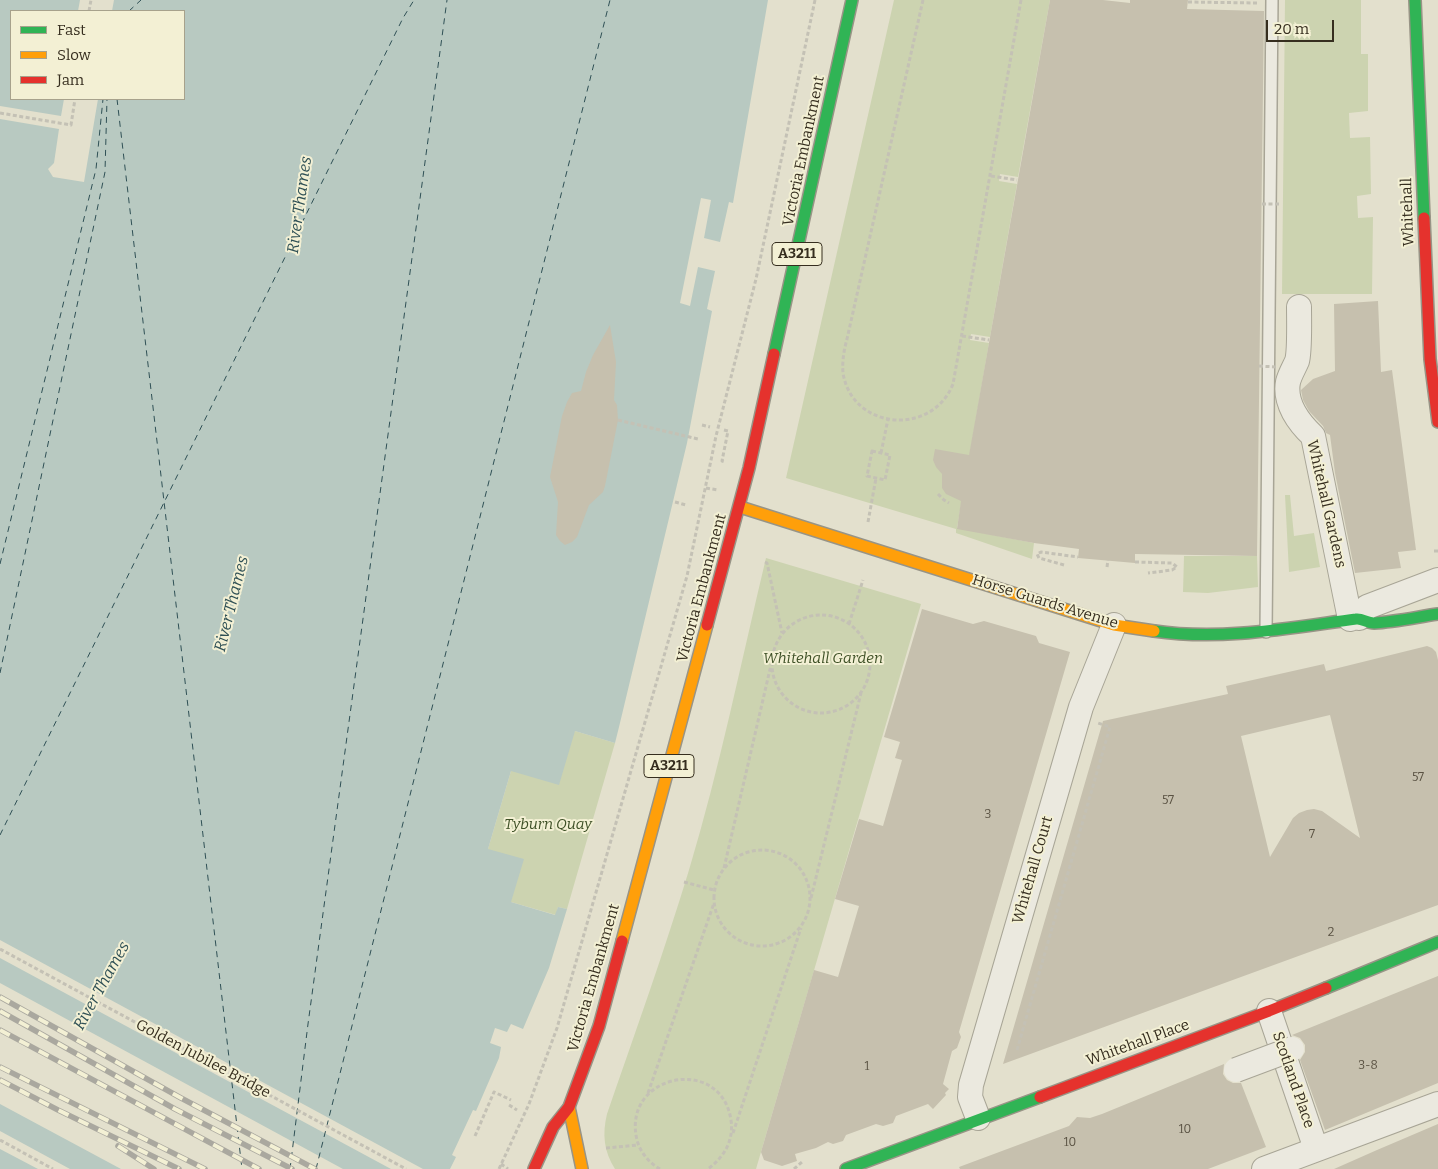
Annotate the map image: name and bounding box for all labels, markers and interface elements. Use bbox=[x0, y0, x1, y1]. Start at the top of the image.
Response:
legend bbox=[10, 10, 185, 100]
scale bar bbox=[1268, 10, 1336, 42]
text: 20 m bbox=[1274, 20, 1309, 38]
text: Fast bbox=[57, 21, 86, 39]
text: Slow bbox=[57, 46, 91, 64]
text: Jam bbox=[57, 71, 84, 89]
street label: Victoria Embankment bbox=[779, 74, 829, 228]
water label: River Thames bbox=[284, 155, 316, 255]
street label: Whitehall bbox=[1398, 177, 1418, 247]
road number: A3211 bbox=[772, 242, 822, 266]
street label: Whitehall Gardens bbox=[1303, 438, 1349, 570]
street label: Victoria Embankment bbox=[674, 512, 730, 664]
water label: River Thames bbox=[211, 554, 253, 654]
street label: Horse Guards Avenue bbox=[970, 571, 1120, 633]
park label: Whitehall Garden bbox=[763, 650, 883, 668]
road number: A3211 bbox=[644, 754, 694, 778]
house number: 57 bbox=[1412, 771, 1424, 785]
house number: 57 bbox=[1162, 794, 1174, 808]
house number: 3 bbox=[985, 808, 991, 822]
street label: Whitehall Court bbox=[1009, 814, 1057, 926]
park label: Tyburn Quay bbox=[504, 816, 592, 834]
house number: 7 bbox=[1309, 828, 1315, 842]
street label: Victoria Embankment bbox=[564, 902, 624, 1054]
house number: 2 bbox=[1328, 926, 1334, 940]
water label: River Thames bbox=[70, 939, 134, 1033]
street label: Golden Jubilee Bridge bbox=[133, 1016, 273, 1102]
street label: Whitehall Place bbox=[1084, 1016, 1192, 1070]
street label: Scotland Place bbox=[1268, 1030, 1318, 1130]
house number: 3-8 bbox=[1358, 1059, 1378, 1073]
house number: 1 bbox=[865, 1060, 869, 1074]
house number: 10 bbox=[1179, 1123, 1191, 1137]
house number: 10 bbox=[1064, 1136, 1076, 1150]

